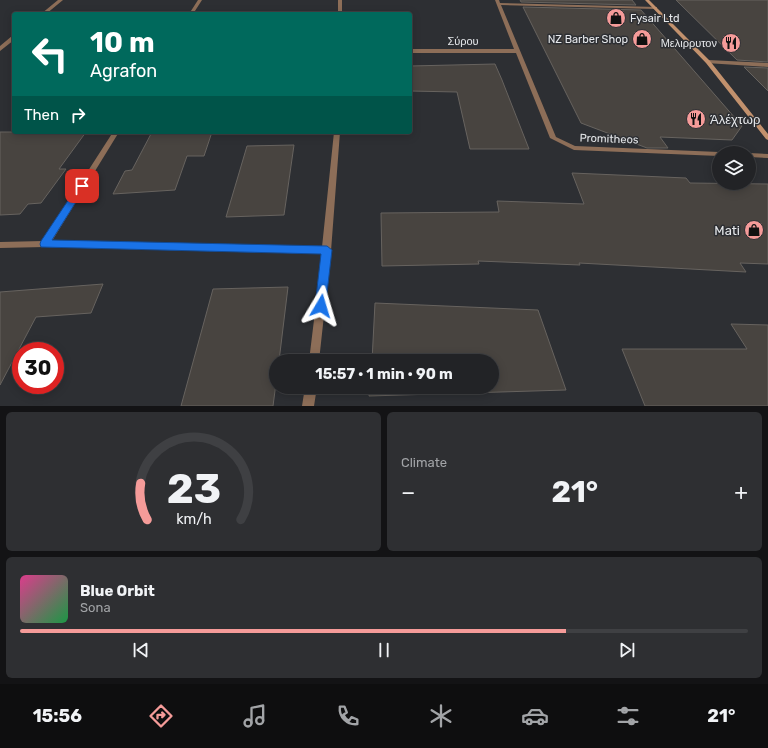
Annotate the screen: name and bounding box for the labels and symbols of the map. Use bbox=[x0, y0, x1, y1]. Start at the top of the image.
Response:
shop icon: Fysair Ltd bbox=[605, 7, 627, 29]
place label: Fysair Ltd bbox=[630, 12, 680, 25]
shop icon: NZ Barber Shop bbox=[631, 28, 653, 50]
restaurant icon: Μελιρρυτον bbox=[720, 32, 742, 54]
place label: NZ Barber Shop bbox=[548, 33, 628, 46]
street label: Σύρου bbox=[447, 35, 479, 48]
place label: Μελιρρυτον bbox=[661, 37, 717, 50]
restaurant icon: Άλέχτωρ bbox=[685, 108, 707, 130]
place label: Άλέχτωρ bbox=[710, 112, 760, 127]
street label: Promitheos bbox=[579, 131, 639, 147]
pin bbox=[65, 169, 99, 203]
shop icon: Mati bbox=[743, 219, 765, 241]
place label: Mati bbox=[714, 223, 740, 238]
position arrow bbox=[300, 285, 342, 327]
speed limit sign: 30 bbox=[12, 342, 64, 394]

